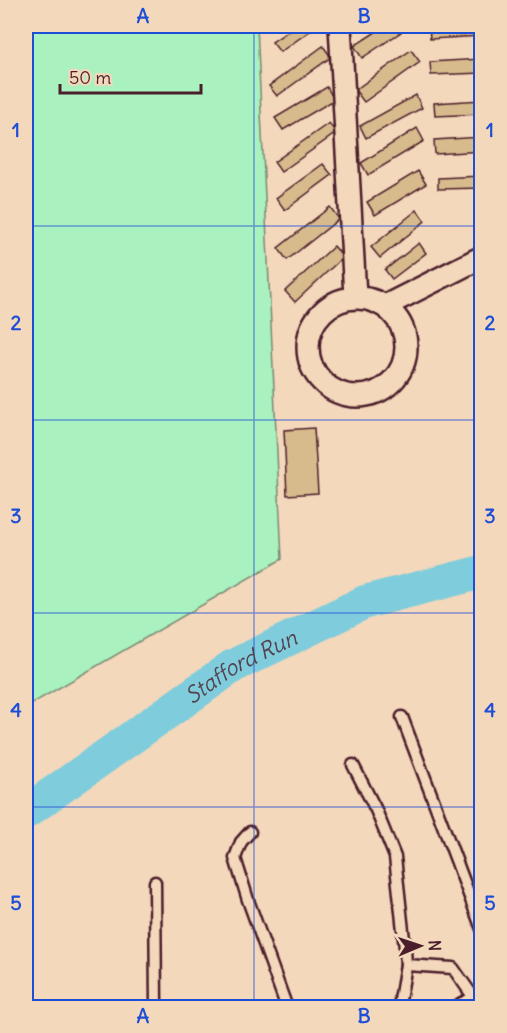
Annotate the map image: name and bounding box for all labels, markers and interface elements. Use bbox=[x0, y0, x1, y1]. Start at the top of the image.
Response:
text: A bbox=[137, 3, 150, 28]
text: B bbox=[357, 3, 371, 28]
scale bar bbox=[60, 57, 201, 95]
text: 50 m bbox=[69, 66, 111, 89]
text: 1 bbox=[12, 117, 20, 142]
text: 1 bbox=[486, 117, 494, 142]
text: 2 bbox=[11, 310, 22, 335]
text: 2 bbox=[485, 310, 496, 335]
text: 3 bbox=[10, 503, 22, 528]
text: 3 bbox=[484, 503, 496, 528]
water label: Stafford Run bbox=[179, 623, 302, 710]
text: 4 bbox=[10, 697, 22, 722]
text: 4 bbox=[484, 697, 496, 722]
text: 5 bbox=[10, 890, 22, 915]
text: 5 bbox=[484, 890, 496, 915]
north arrow bbox=[390, 916, 450, 976]
text: N bbox=[425, 940, 445, 951]
text: A bbox=[137, 1003, 150, 1028]
text: B bbox=[357, 1003, 371, 1028]

